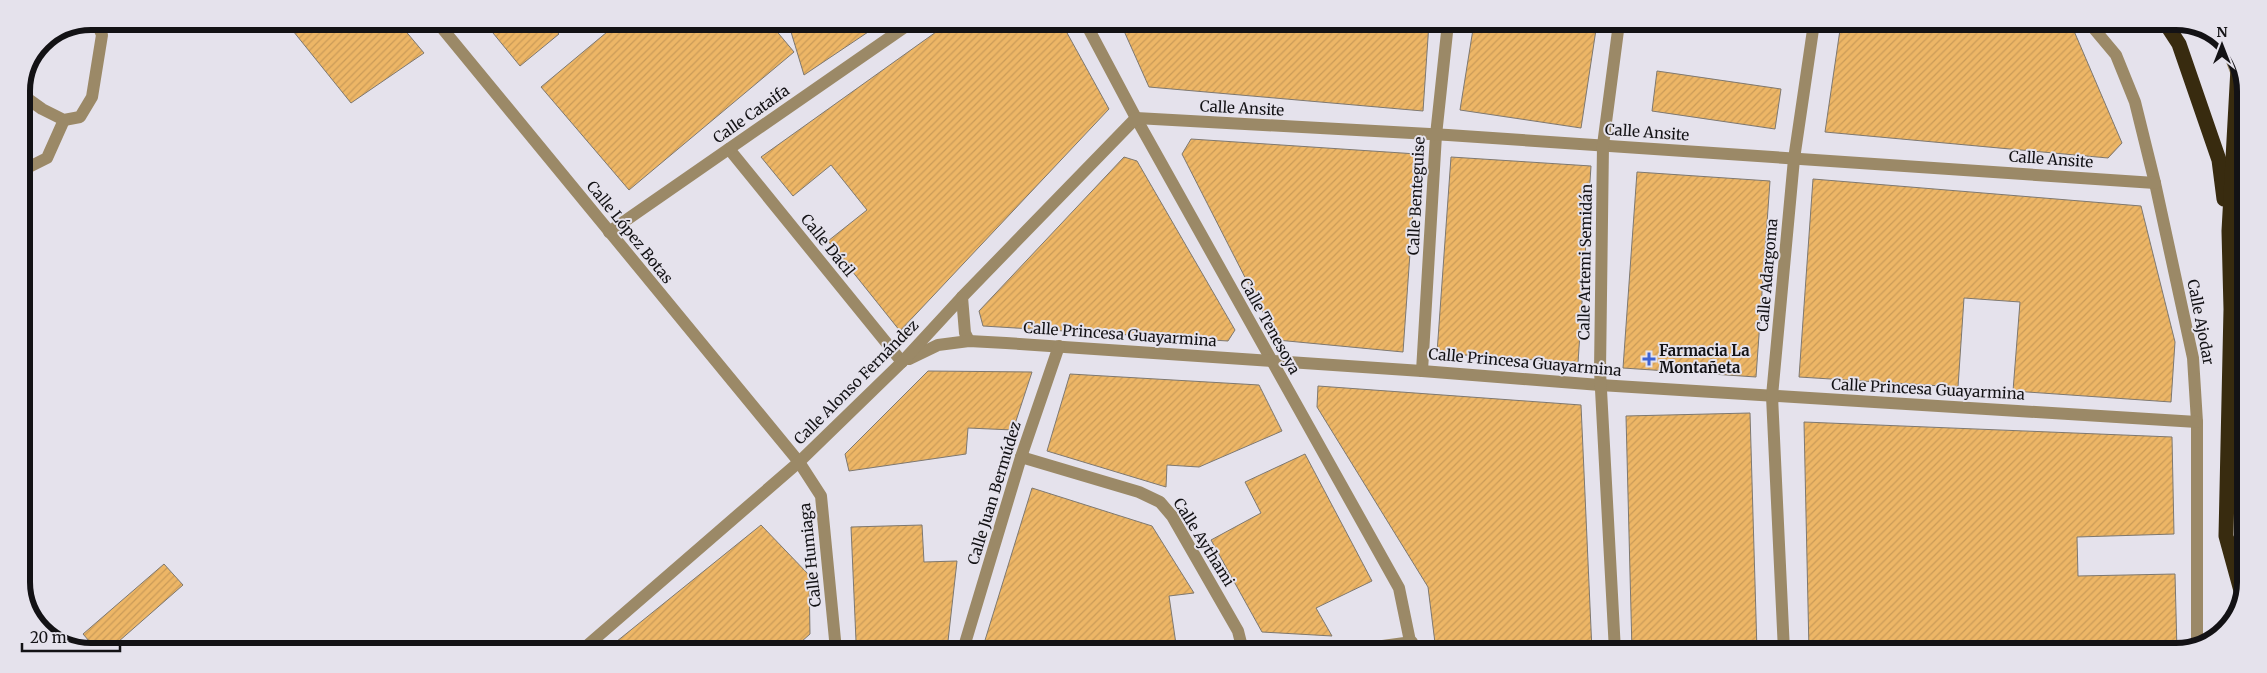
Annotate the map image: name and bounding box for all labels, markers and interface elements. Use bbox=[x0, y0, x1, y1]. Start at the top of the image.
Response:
north arrow bbox=[2197, 20, 2247, 70]
text: N bbox=[2216, 23, 2228, 41]
street label: Calle Cataifa bbox=[709, 81, 793, 147]
street label: Calle Ansite bbox=[1199, 96, 1285, 120]
street label: Calle Ansite bbox=[1604, 120, 1690, 144]
street label: Calle Benteguise bbox=[1403, 136, 1429, 256]
street label: Calle Ansite bbox=[2008, 147, 2094, 171]
street label: Calle López Botas bbox=[583, 177, 677, 287]
street label: Calle Artemi Semidán bbox=[1574, 184, 1596, 340]
street label: Calle Dácil bbox=[797, 210, 859, 280]
street label: Calle Adargoma bbox=[1753, 218, 1781, 332]
street label: Calle Tenesoya bbox=[1236, 275, 1304, 377]
street label: Calle Ajodar bbox=[2183, 278, 2219, 367]
street label: Calle Alonso Fernández bbox=[790, 316, 922, 448]
street label: Calle Princesa Guayarmina bbox=[1023, 318, 1217, 350]
place label: Farmacia La Montañeta bbox=[1659, 341, 1750, 377]
street label: Calle Princesa Guayarmina bbox=[1428, 344, 1622, 380]
marker: Farmacia La Montañeta bbox=[1643, 353, 1655, 365]
street label: Calle Princesa Guayarmina bbox=[1831, 374, 2025, 404]
street label: Calle Juan Bermúdez bbox=[963, 419, 1025, 567]
street label: Calle Aythami bbox=[1169, 494, 1239, 590]
street label: Calle Humiaga bbox=[795, 502, 825, 608]
scale bar bbox=[22, 620, 120, 652]
text: 20 m bbox=[30, 628, 67, 647]

